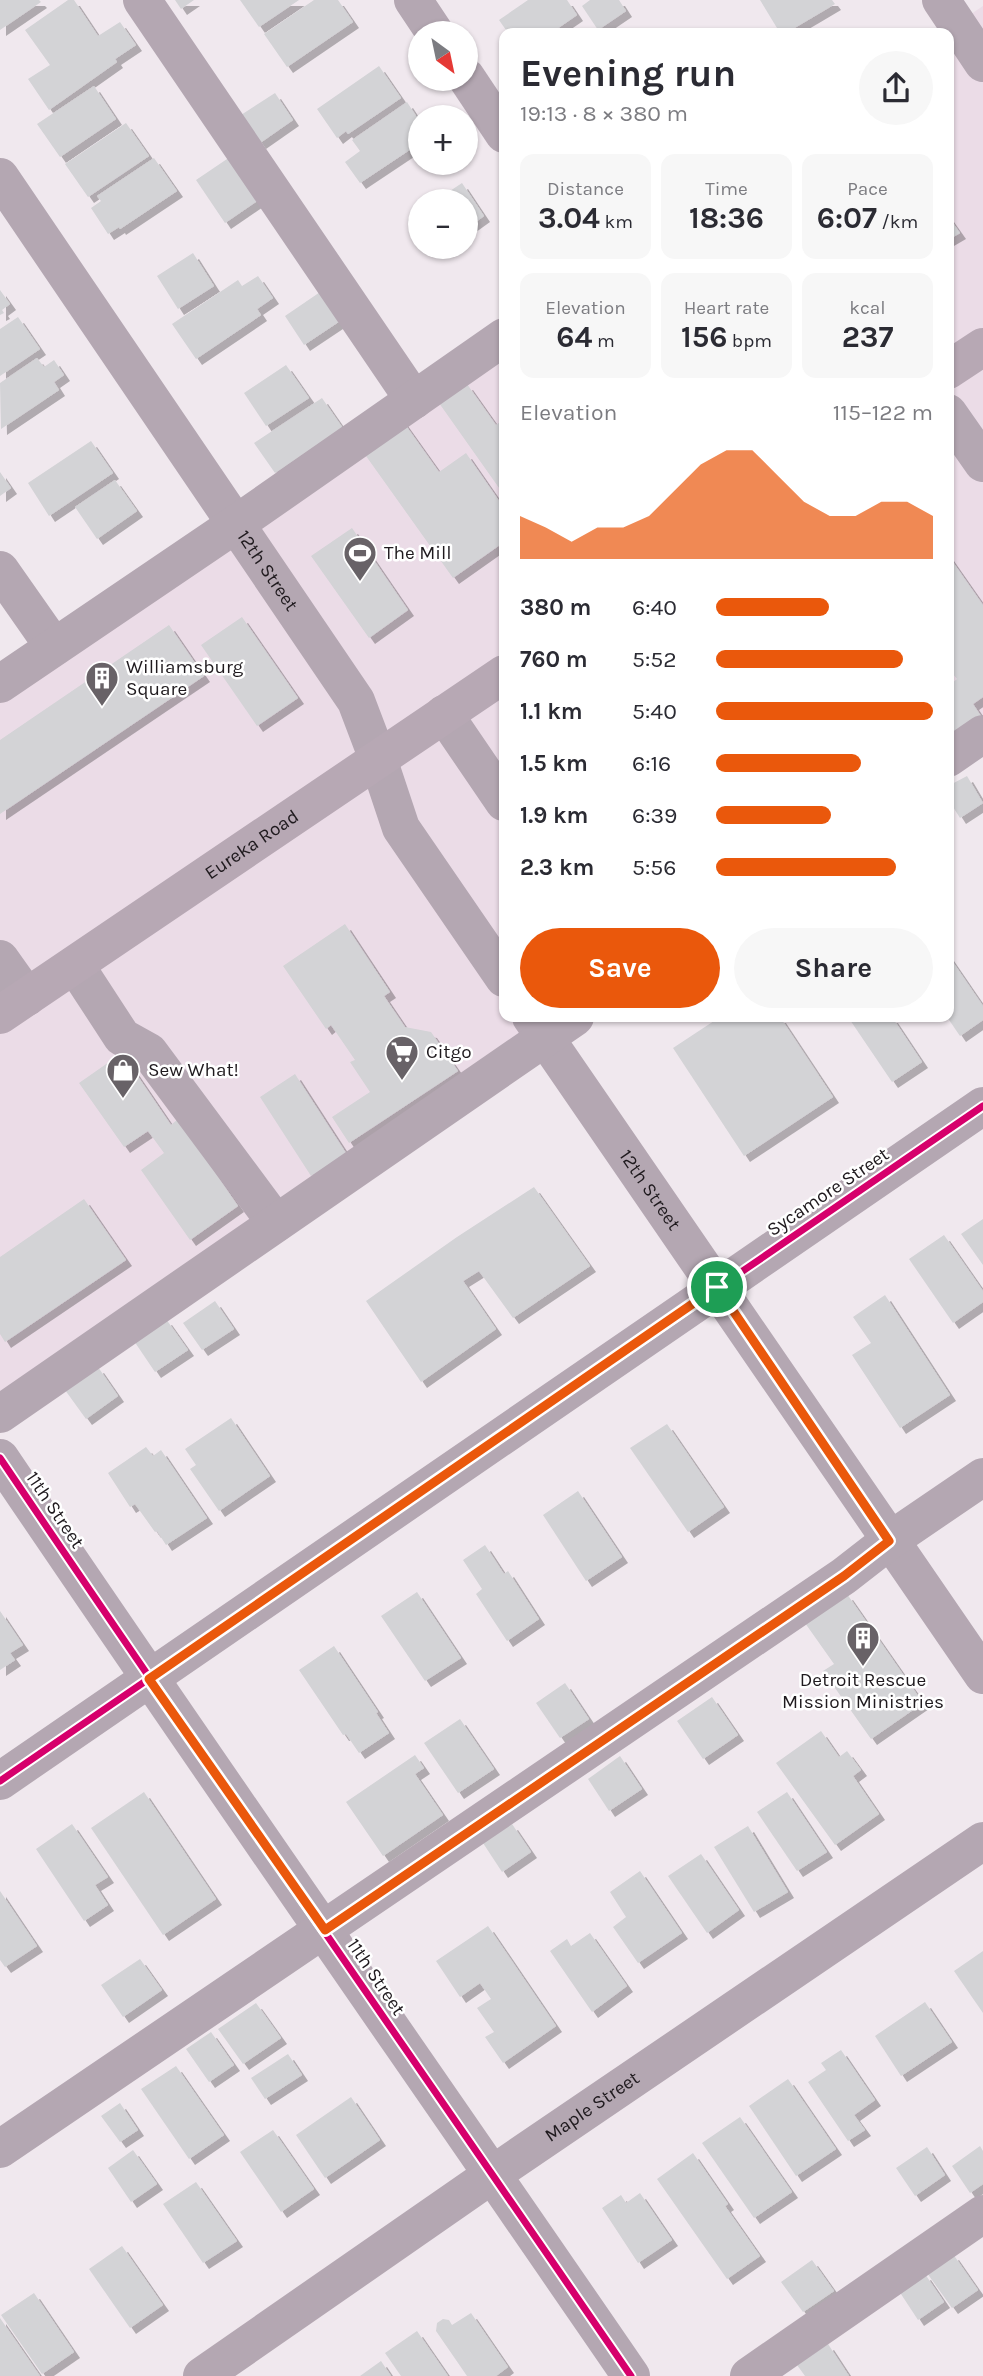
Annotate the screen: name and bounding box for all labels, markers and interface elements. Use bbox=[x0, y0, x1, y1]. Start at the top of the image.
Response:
north arrow bbox=[408, 21, 478, 91]
map controls bbox=[408, 21, 478, 259]
text: Evening run bbox=[520, 51, 736, 96]
button: share bbox=[859, 51, 933, 125]
text: 19:13 · 8 × 380 m bbox=[520, 100, 688, 127]
button: + bbox=[408, 105, 478, 175]
text: Distance bbox=[547, 178, 624, 200]
text: Time bbox=[705, 178, 748, 200]
text: Pace bbox=[847, 178, 888, 200]
button: − bbox=[408, 189, 478, 259]
text: 3.04 bbox=[538, 200, 600, 236]
text: 18:36 bbox=[689, 200, 764, 236]
text: 6:07 bbox=[817, 200, 877, 236]
text: km bbox=[600, 211, 633, 233]
text: /km bbox=[877, 211, 918, 233]
text: Elevation bbox=[545, 297, 626, 319]
text: Heart rate bbox=[684, 297, 769, 319]
text: kcal bbox=[849, 297, 886, 319]
text: 64 bbox=[556, 319, 592, 355]
text: 156 bbox=[681, 319, 727, 355]
text: 237 bbox=[842, 319, 893, 355]
text: m bbox=[592, 330, 615, 352]
text: bpm bbox=[727, 330, 772, 352]
text: Elevation bbox=[520, 399, 617, 426]
text: 115–122 m bbox=[833, 399, 933, 426]
street label: 12th Street bbox=[232, 526, 303, 615]
sports icon: The Mill bbox=[341, 534, 379, 583]
place label: The Mill bbox=[384, 542, 452, 564]
text: 380 m bbox=[520, 594, 591, 621]
text: 6:40 bbox=[632, 594, 677, 621]
text: 760 m bbox=[520, 646, 588, 673]
text: 5:52 bbox=[632, 646, 677, 673]
place label: Williamsburg Square bbox=[126, 656, 243, 700]
building icon: Williamsburg Square bbox=[83, 659, 121, 708]
text: 1.1 km bbox=[520, 698, 583, 725]
text: 5:40 bbox=[632, 698, 677, 725]
text: 1.5 km bbox=[520, 750, 588, 777]
text: 6:16 bbox=[632, 750, 671, 777]
text: 1.9 km bbox=[520, 802, 588, 829]
text: 6:39 bbox=[632, 802, 677, 829]
street label: Eureka Road bbox=[201, 805, 303, 884]
text: 2.3 km bbox=[520, 854, 594, 881]
text: 5:56 bbox=[632, 854, 676, 881]
button: Save bbox=[520, 928, 720, 1008]
button: Share bbox=[734, 928, 933, 1008]
supermarket icon: Citgo bbox=[383, 1033, 421, 1082]
place label: Citgo bbox=[426, 1041, 472, 1063]
shop icon: Sew What! bbox=[104, 1051, 142, 1100]
place label: Sew What! bbox=[148, 1059, 239, 1081]
street label: Sycamore Street bbox=[763, 1143, 893, 1241]
street label: 12th Street bbox=[615, 1146, 685, 1235]
pin bbox=[687, 1257, 747, 1317]
icon: arrive bbox=[698, 1268, 736, 1306]
street label: 11th Street bbox=[21, 1467, 89, 1553]
building icon: Detroit Rescue Mission Ministries bbox=[844, 1619, 882, 1668]
place label: Detroit Rescue Mission Ministries bbox=[782, 1669, 944, 1713]
street label: 11th Street bbox=[342, 1934, 410, 2020]
street label: Maple Street bbox=[541, 2067, 644, 2147]

